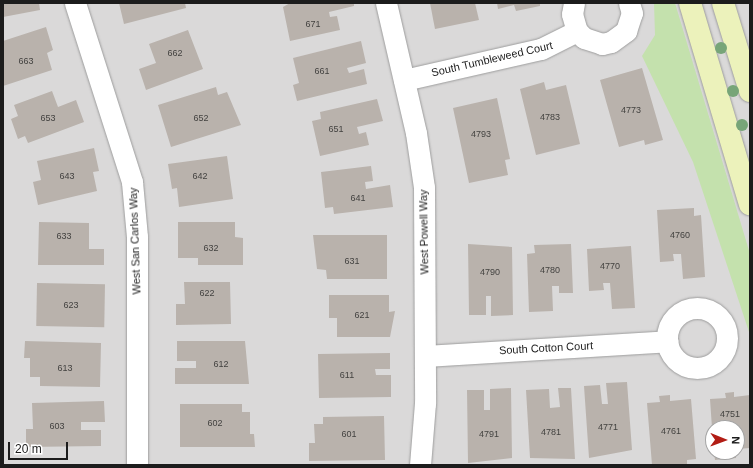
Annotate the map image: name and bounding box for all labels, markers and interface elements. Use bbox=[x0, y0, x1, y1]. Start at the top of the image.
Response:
house number: 671 bbox=[305, 19, 321, 29]
street label: South Tumbleweed Court bbox=[430, 39, 554, 79]
house number: 662 bbox=[167, 48, 183, 58]
house number: 663 bbox=[18, 56, 34, 66]
house number: 661 bbox=[314, 66, 330, 76]
house number: 4773 bbox=[621, 105, 641, 115]
house number: 4783 bbox=[540, 112, 560, 122]
house number: 653 bbox=[40, 113, 56, 123]
house number: 652 bbox=[193, 113, 209, 123]
house number: 651 bbox=[328, 124, 344, 134]
house number: 4793 bbox=[471, 129, 491, 139]
house number: 643 bbox=[59, 171, 75, 181]
house number: 642 bbox=[192, 171, 208, 181]
street label: West San Carlos Way bbox=[127, 187, 143, 295]
street label: West Powell Way bbox=[417, 189, 431, 275]
house number: 641 bbox=[350, 193, 366, 203]
house number: 4760 bbox=[670, 230, 690, 240]
house number: 633 bbox=[56, 231, 72, 241]
house number: 632 bbox=[203, 243, 219, 253]
house number: 631 bbox=[344, 256, 360, 266]
house number: 4770 bbox=[600, 261, 620, 271]
house number: 4780 bbox=[540, 265, 560, 275]
house number: 4790 bbox=[480, 267, 500, 277]
house number: 622 bbox=[199, 288, 215, 298]
house number: 623 bbox=[63, 300, 79, 310]
house number: 621 bbox=[354, 310, 370, 320]
street label: South Cotton Court bbox=[499, 339, 593, 357]
house number: 612 bbox=[213, 359, 229, 369]
house number: 613 bbox=[57, 363, 73, 373]
house number: 611 bbox=[340, 370, 354, 380]
house number: 4751 bbox=[720, 409, 740, 419]
house number: 602 bbox=[207, 418, 223, 428]
north arrow bbox=[705, 420, 745, 460]
house number: 603 bbox=[49, 421, 65, 431]
house number: 4771 bbox=[598, 422, 618, 432]
house number: 4761 bbox=[661, 426, 681, 436]
house number: 4781 bbox=[541, 427, 561, 437]
house number: 601 bbox=[341, 429, 357, 439]
house number: 4791 bbox=[479, 429, 499, 439]
scale bar bbox=[10, 434, 70, 460]
text: N bbox=[730, 436, 742, 444]
text: 20 m bbox=[15, 442, 42, 456]

